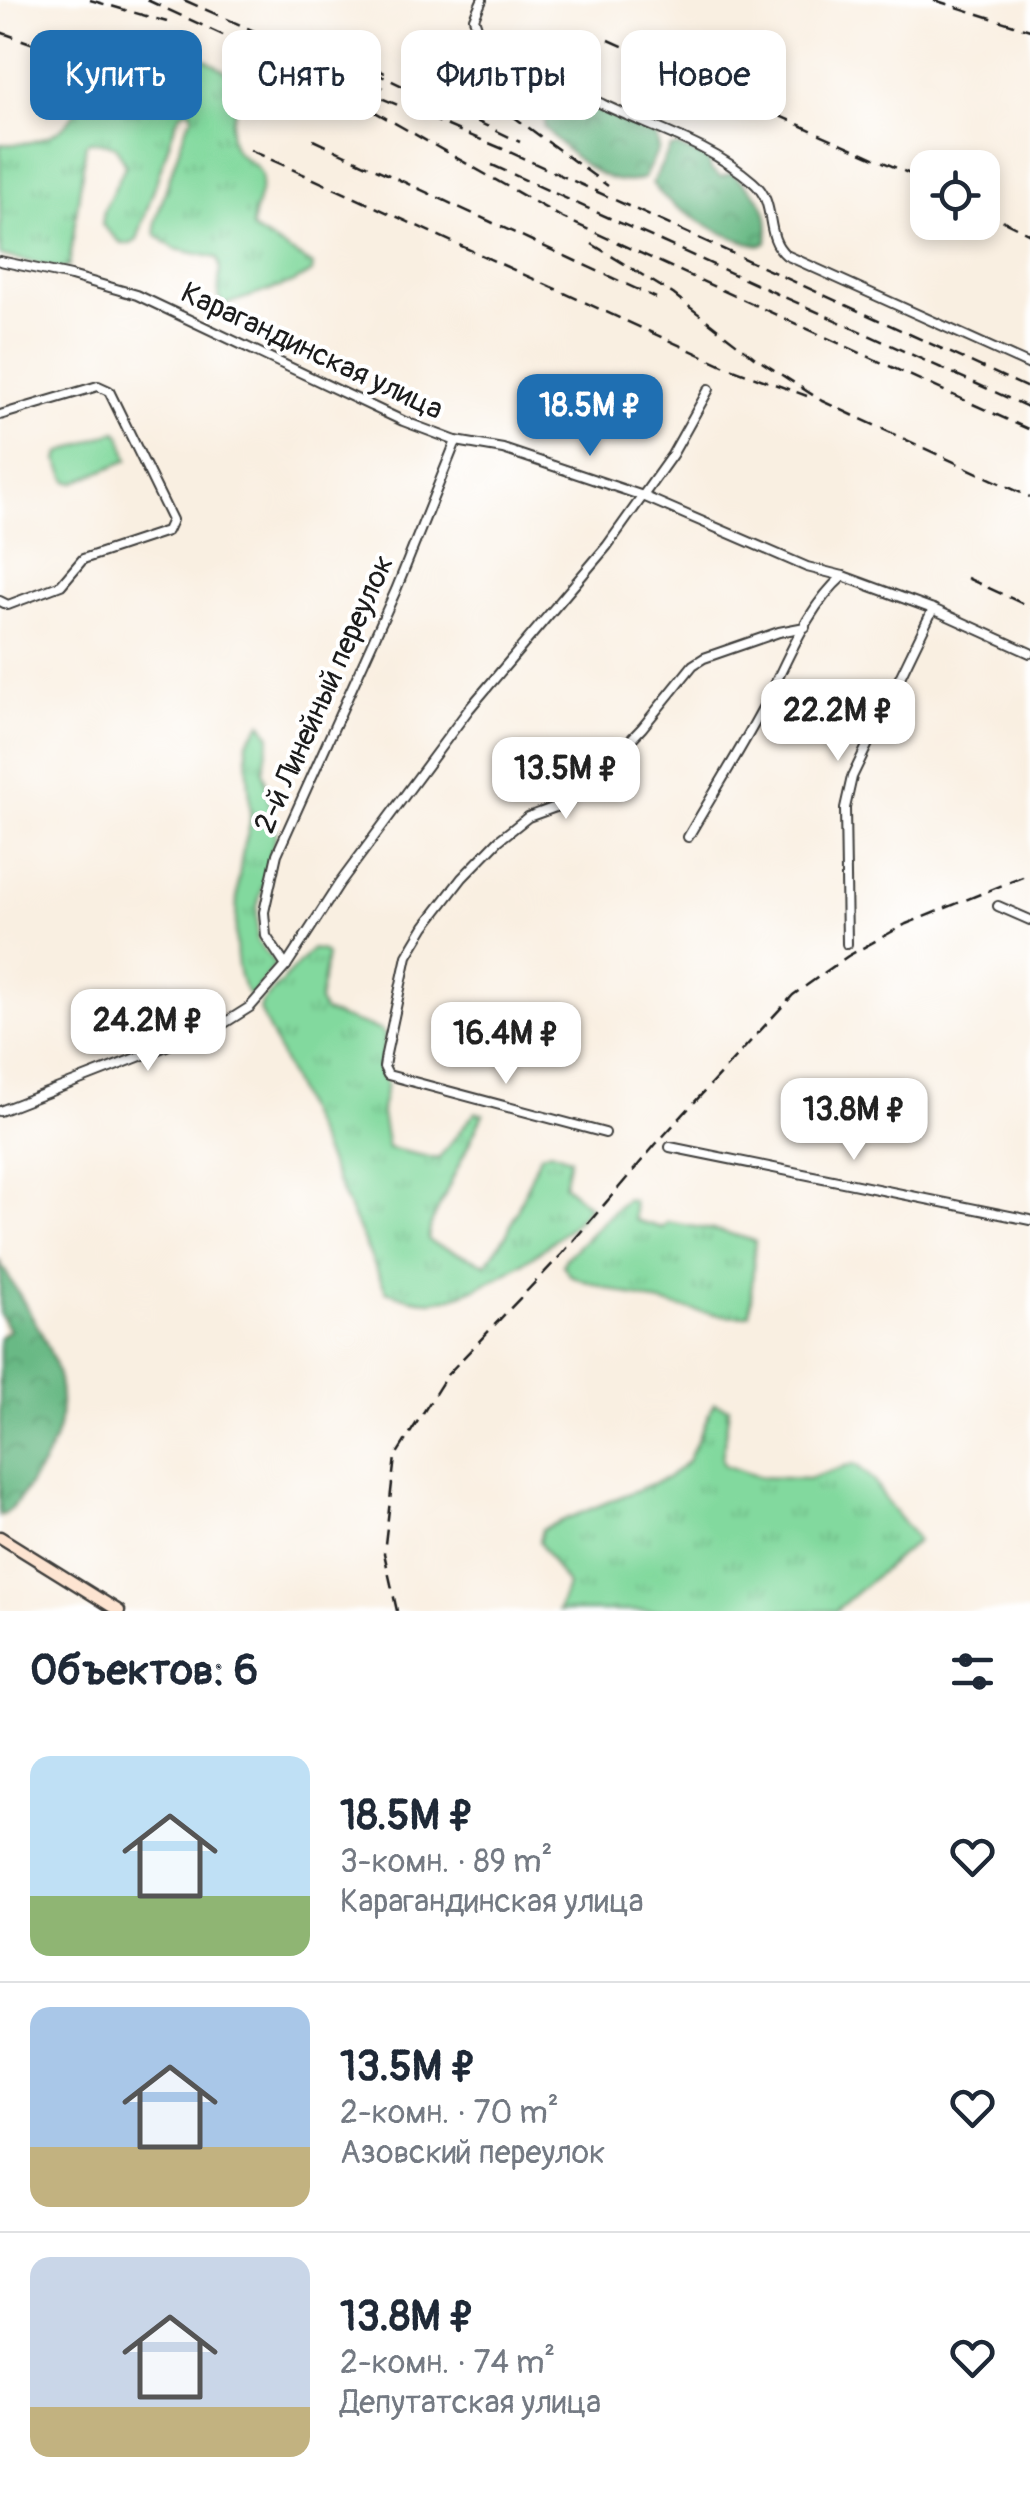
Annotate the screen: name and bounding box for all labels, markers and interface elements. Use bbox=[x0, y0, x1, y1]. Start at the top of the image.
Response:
chip: Купить bbox=[30, 30, 202, 120]
chip: Снять bbox=[222, 30, 381, 120]
chip: Фильтры bbox=[401, 30, 601, 120]
chip: Новое bbox=[621, 30, 786, 120]
map controls bbox=[910, 150, 1000, 240]
button: locate bbox=[910, 150, 1000, 240]
street label: Карагандинская улица bbox=[175, 274, 449, 428]
pin: 18.5M ₽ bbox=[498, 374, 682, 459]
text: 18.5M ₽ bbox=[539, 386, 641, 426]
street label: 2-й Линейный переулок bbox=[246, 549, 402, 839]
pin: 22.2M ₽ bbox=[746, 679, 930, 764]
text: 22.2M ₽ bbox=[783, 691, 893, 731]
pin: 13.5M ₽ bbox=[474, 737, 658, 822]
text: 13.5M ₽ bbox=[514, 749, 618, 789]
pin: 24.2M ₽ bbox=[56, 989, 240, 1074]
text: 24.2M ₽ bbox=[93, 1001, 203, 1041]
pin: 16.4M ₽ bbox=[414, 1002, 598, 1087]
text: 16.4M ₽ bbox=[453, 1014, 559, 1054]
pin: 13.8M ₽ bbox=[762, 1078, 946, 1163]
text: 13.8M ₽ bbox=[803, 1090, 905, 1130]
icon: filters bbox=[945, 1644, 1000, 1699]
text: Объектов: 6 bbox=[30, 1645, 258, 1697]
text: 18.5M ₽ bbox=[340, 1790, 474, 1842]
icon: home bbox=[110, 1796, 230, 1916]
icon: heart bbox=[945, 1829, 1000, 1884]
text: 3-комн. · 89 m² bbox=[340, 1842, 552, 1882]
text: Карагандинская улица bbox=[340, 1882, 644, 1922]
text: 13.5M ₽ bbox=[340, 2041, 476, 2093]
icon: home bbox=[110, 2047, 230, 2167]
icon: heart bbox=[945, 2080, 1000, 2135]
text: 2-комн. · 70 m² bbox=[340, 2093, 559, 2133]
text: Азовский переулок bbox=[340, 2133, 606, 2173]
text: 13.8M ₽ bbox=[340, 2291, 475, 2343]
icon: home bbox=[110, 2297, 230, 2417]
icon: heart bbox=[945, 2330, 1000, 2385]
text: 2-комн. · 74 m² bbox=[340, 2343, 555, 2383]
text: Депутатская улица bbox=[340, 2383, 601, 2423]

